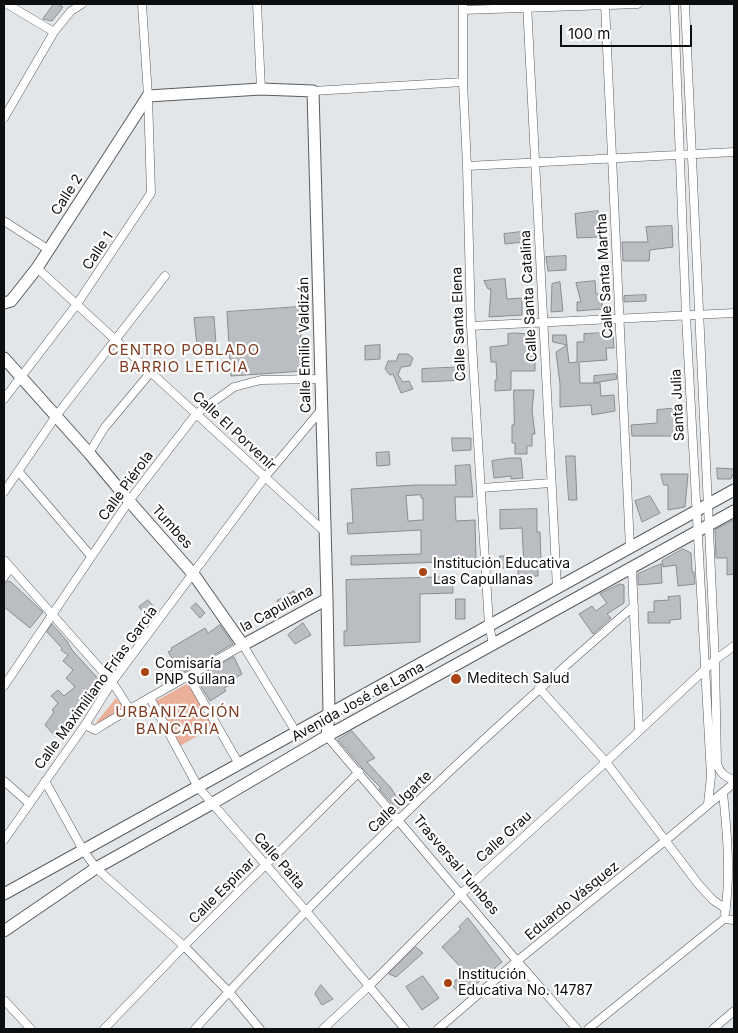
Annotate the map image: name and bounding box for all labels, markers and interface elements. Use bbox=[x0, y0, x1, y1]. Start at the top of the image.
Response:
scale bar bbox=[563, 15, 696, 47]
text: 100 m bbox=[568, 24, 610, 43]
street label: Calle 2 bbox=[48, 171, 86, 219]
street label: Calle Santa Martha bbox=[593, 213, 617, 339]
street label: Calle 1 bbox=[79, 229, 117, 273]
street label: Calle Santa Catalina bbox=[517, 230, 541, 362]
street label: Calle Santa Elena bbox=[449, 266, 469, 382]
street label: Calle Emilio Valdizán bbox=[295, 277, 315, 413]
district label: CENTRO POBLADO BARRIO LETICIA bbox=[106, 341, 262, 376]
street label: Santa Julia bbox=[668, 368, 688, 442]
street label: Calle El Porvenir bbox=[189, 388, 279, 474]
street label: Calle Piérola bbox=[95, 448, 157, 524]
street label: Tumbes bbox=[148, 502, 196, 552]
place label: Institución Educativa Las Capullanas bbox=[433, 556, 570, 588]
marker: Institución Educativa Las Capullanas bbox=[417, 566, 429, 578]
street label: la Capullana bbox=[238, 582, 316, 636]
street label: Calle Maximiliano Frías García bbox=[31, 603, 161, 773]
place label: Comisaría PNP Sullana bbox=[155, 656, 235, 689]
street label: Avenida José de Lama bbox=[289, 659, 427, 745]
marker: Comisaría PNP Sullana bbox=[139, 666, 151, 678]
place label: Meditech Salud bbox=[467, 671, 570, 687]
marker: Meditech Salud bbox=[449, 672, 463, 686]
district label: URBANIZACIÓN BANCARIA bbox=[114, 703, 242, 738]
street label: Calle Ugarte bbox=[365, 768, 435, 836]
street label: Calle Grau bbox=[473, 808, 535, 866]
street label: Trasversal Tumbes bbox=[409, 812, 503, 918]
street label: Calle Paita bbox=[250, 829, 308, 893]
street label: Calle Espinar bbox=[186, 855, 258, 927]
street label: Eduardo Vásquez bbox=[522, 858, 622, 944]
place label: Institución Educativa No. 14787 bbox=[458, 967, 593, 1000]
marker: Institución Educativa No. 14787 bbox=[442, 977, 454, 989]

